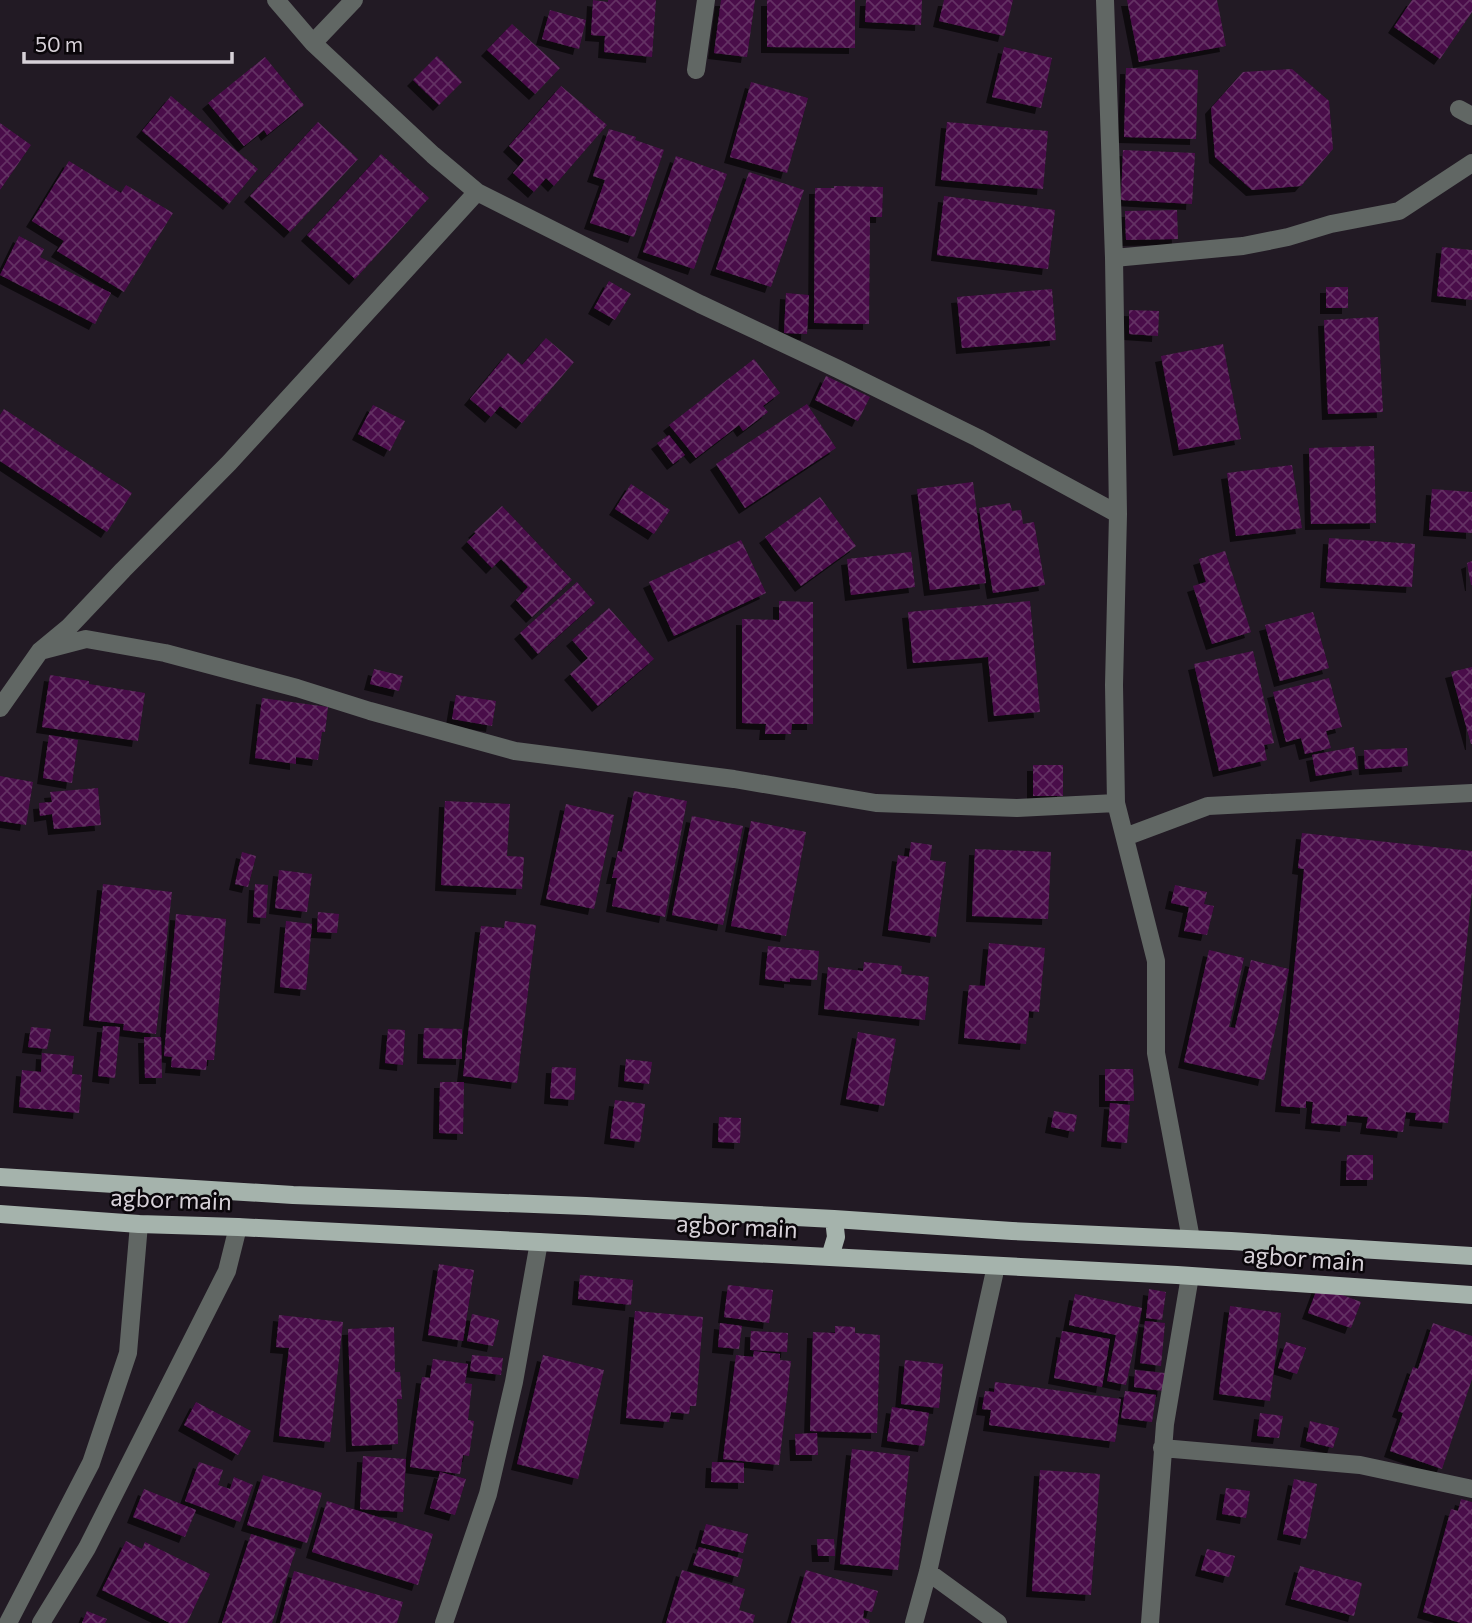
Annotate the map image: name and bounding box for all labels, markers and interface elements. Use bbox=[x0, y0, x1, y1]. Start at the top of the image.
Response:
scale bar bbox=[24, 21, 233, 65]
text: 50 m bbox=[35, 31, 83, 56]
street label: agbor main bbox=[110, 1182, 232, 1215]
street label: agbor main bbox=[676, 1208, 799, 1243]
street label: agbor main bbox=[1242, 1239, 1366, 1276]

